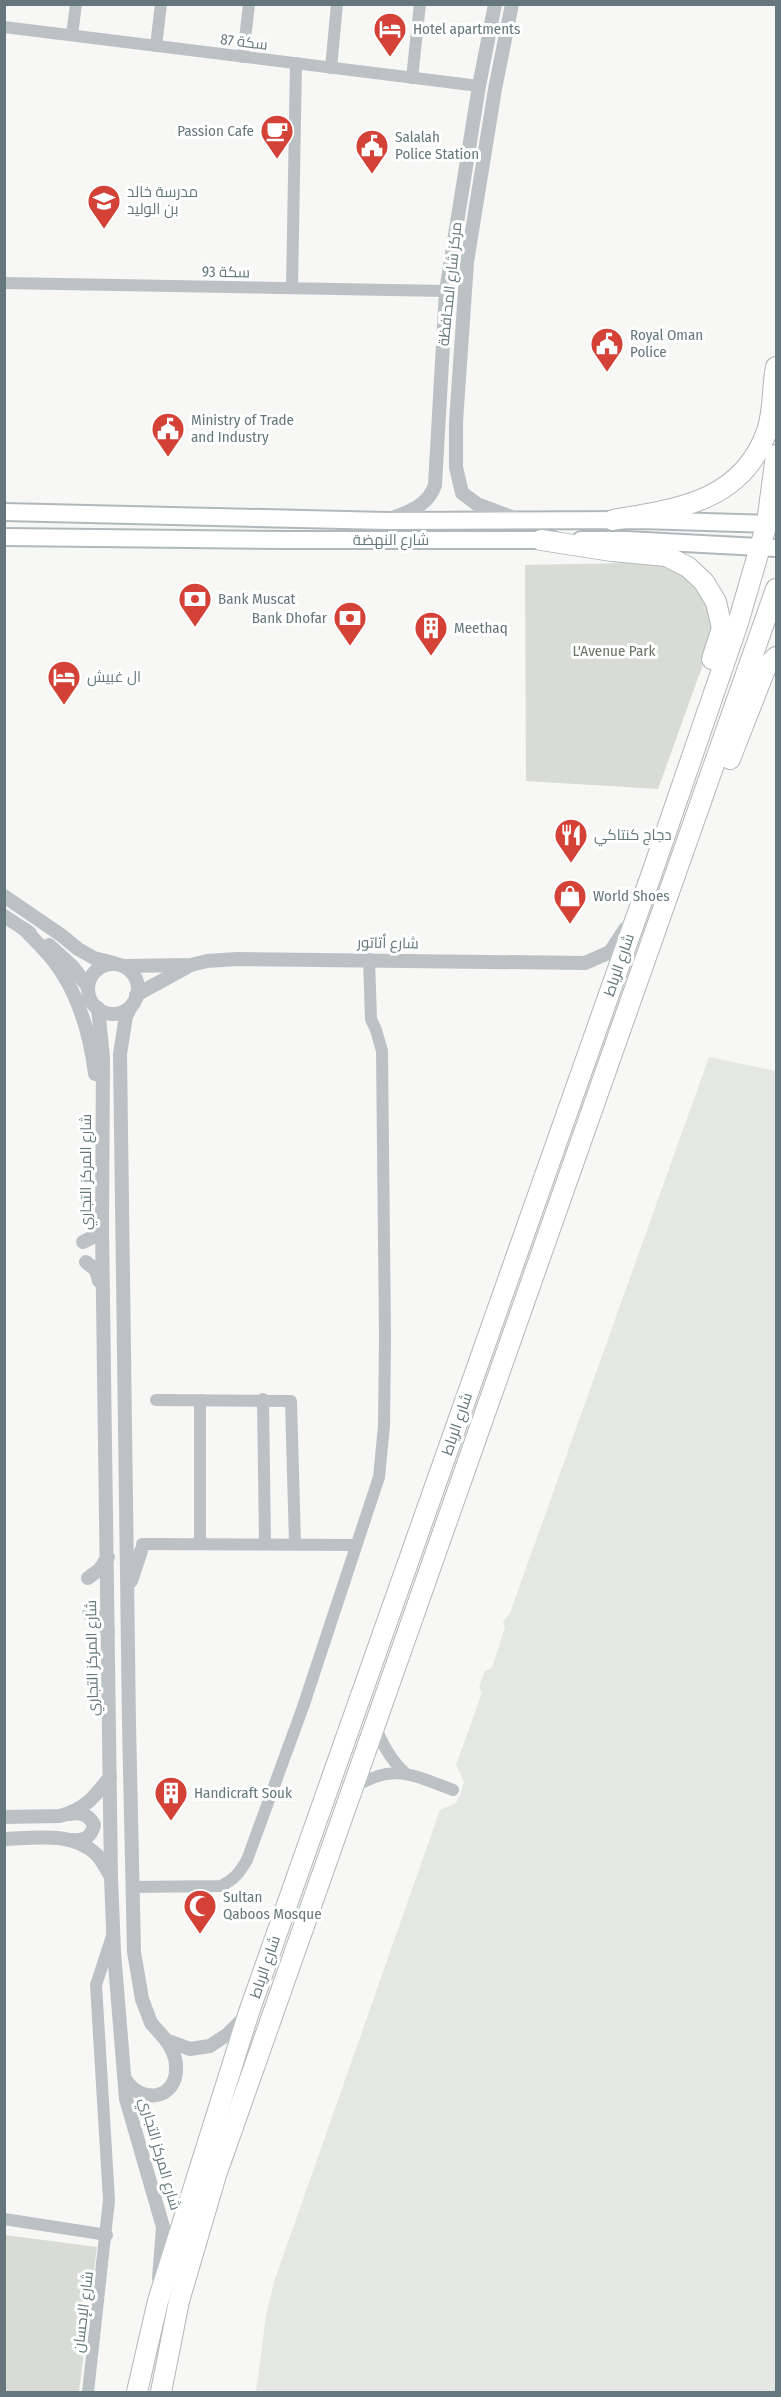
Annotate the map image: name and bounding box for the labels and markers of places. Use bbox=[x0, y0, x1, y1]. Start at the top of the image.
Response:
hotel icon: Hotel apartments bbox=[372, 11, 408, 58]
place label: Hotel apartments bbox=[413, 20, 520, 38]
cafe icon: Passion Cafe bbox=[259, 113, 295, 160]
place label: Passion Cafe bbox=[177, 122, 254, 140]
public building icon: Salalah Police Station bbox=[354, 128, 390, 175]
place label: Salalah Police Station bbox=[395, 128, 479, 163]
school or university icon: مدرسة خالد بن الوليد bbox=[86, 183, 122, 230]
place label: مدرسة خالد بن الوليد bbox=[127, 183, 198, 219]
public building icon: Royal Oman Police bbox=[589, 326, 625, 373]
place label: Royal Oman Police bbox=[630, 326, 703, 361]
public building icon: Ministry of Trade and Industry bbox=[150, 411, 186, 458]
place label: Ministry of Trade and Industry bbox=[191, 411, 294, 446]
bank icon: Bank Muscat bbox=[177, 581, 213, 628]
place label: Bank Muscat bbox=[218, 590, 296, 608]
bank icon: Bank Dhofar bbox=[332, 600, 368, 647]
place label: Bank Dhofar bbox=[252, 609, 328, 627]
building icon: Meethaq bbox=[413, 610, 449, 657]
place label: Meethaq bbox=[454, 619, 508, 637]
hotel icon: ال غبيش bbox=[46, 659, 82, 706]
place label: ال غبيش bbox=[87, 668, 141, 687]
restaurant icon: دجاج كنتاكي bbox=[553, 817, 589, 864]
place label: دجاج كنتاكي bbox=[594, 826, 671, 847]
shop icon: World Shoes bbox=[552, 878, 588, 925]
place label: World Shoes bbox=[593, 887, 670, 905]
building icon: Handicraft Souk bbox=[153, 1775, 189, 1822]
place label: Handicraft Souk bbox=[194, 1784, 292, 1802]
mosque icon: Sultan Qaboos Mosque bbox=[182, 1888, 218, 1935]
place label: Sultan Qaboos Mosque bbox=[223, 1888, 322, 1923]

